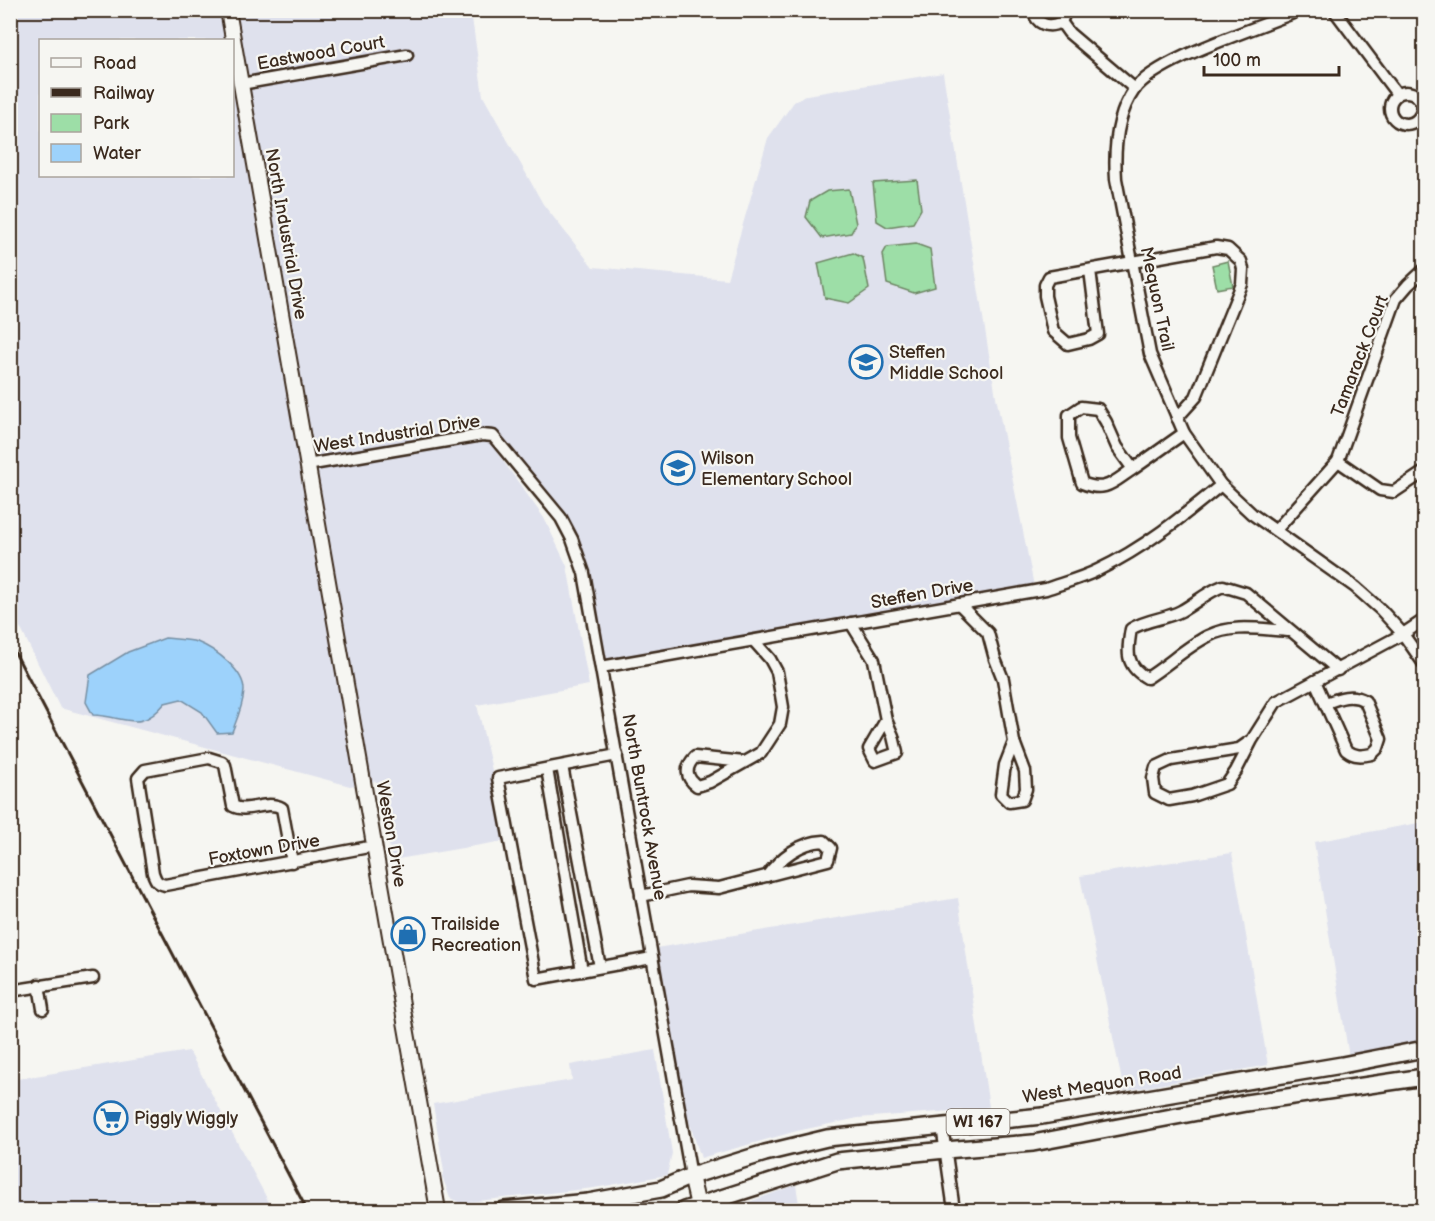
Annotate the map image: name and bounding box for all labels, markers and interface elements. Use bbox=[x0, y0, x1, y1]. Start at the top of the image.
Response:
street label: Eastwood Court bbox=[256, 31, 387, 75]
legend bbox=[39, 39, 234, 177]
scale bar bbox=[1204, 39, 1339, 77]
text: 100 m bbox=[1213, 50, 1261, 71]
text: Road bbox=[93, 53, 137, 74]
text: Railway bbox=[93, 83, 155, 104]
text: Park bbox=[93, 113, 129, 134]
text: Water bbox=[93, 143, 141, 164]
street label: North Industrial Drive bbox=[261, 147, 311, 322]
street label: Mequon Trail bbox=[1136, 245, 1178, 353]
street label: Tamarack Court bbox=[1327, 292, 1393, 420]
place label: Steffen Middle School bbox=[889, 342, 1003, 384]
school or university icon: Steffen Middle School bbox=[848, 344, 884, 380]
street label: West Industrial Drive bbox=[312, 410, 482, 458]
place label: Wilson Elementary School bbox=[701, 448, 852, 490]
school or university icon: Wilson Elementary School bbox=[660, 450, 696, 486]
street label: Steffen Drive bbox=[869, 575, 975, 613]
street label: North Buntrock Avenue bbox=[617, 712, 671, 902]
street label: Weston Drive bbox=[371, 779, 411, 889]
street label: Foxtown Drive bbox=[207, 830, 322, 870]
place label: Trailside Recreation bbox=[431, 914, 521, 956]
shop icon: Trailside Recreation bbox=[390, 916, 426, 952]
street label: West Mequon Road bbox=[1021, 1062, 1183, 1108]
supermarket icon: Piggly Wiggly bbox=[93, 1100, 129, 1136]
place label: Piggly Wiggly bbox=[134, 1108, 239, 1129]
road number: WI 167 bbox=[946, 1109, 1010, 1135]

